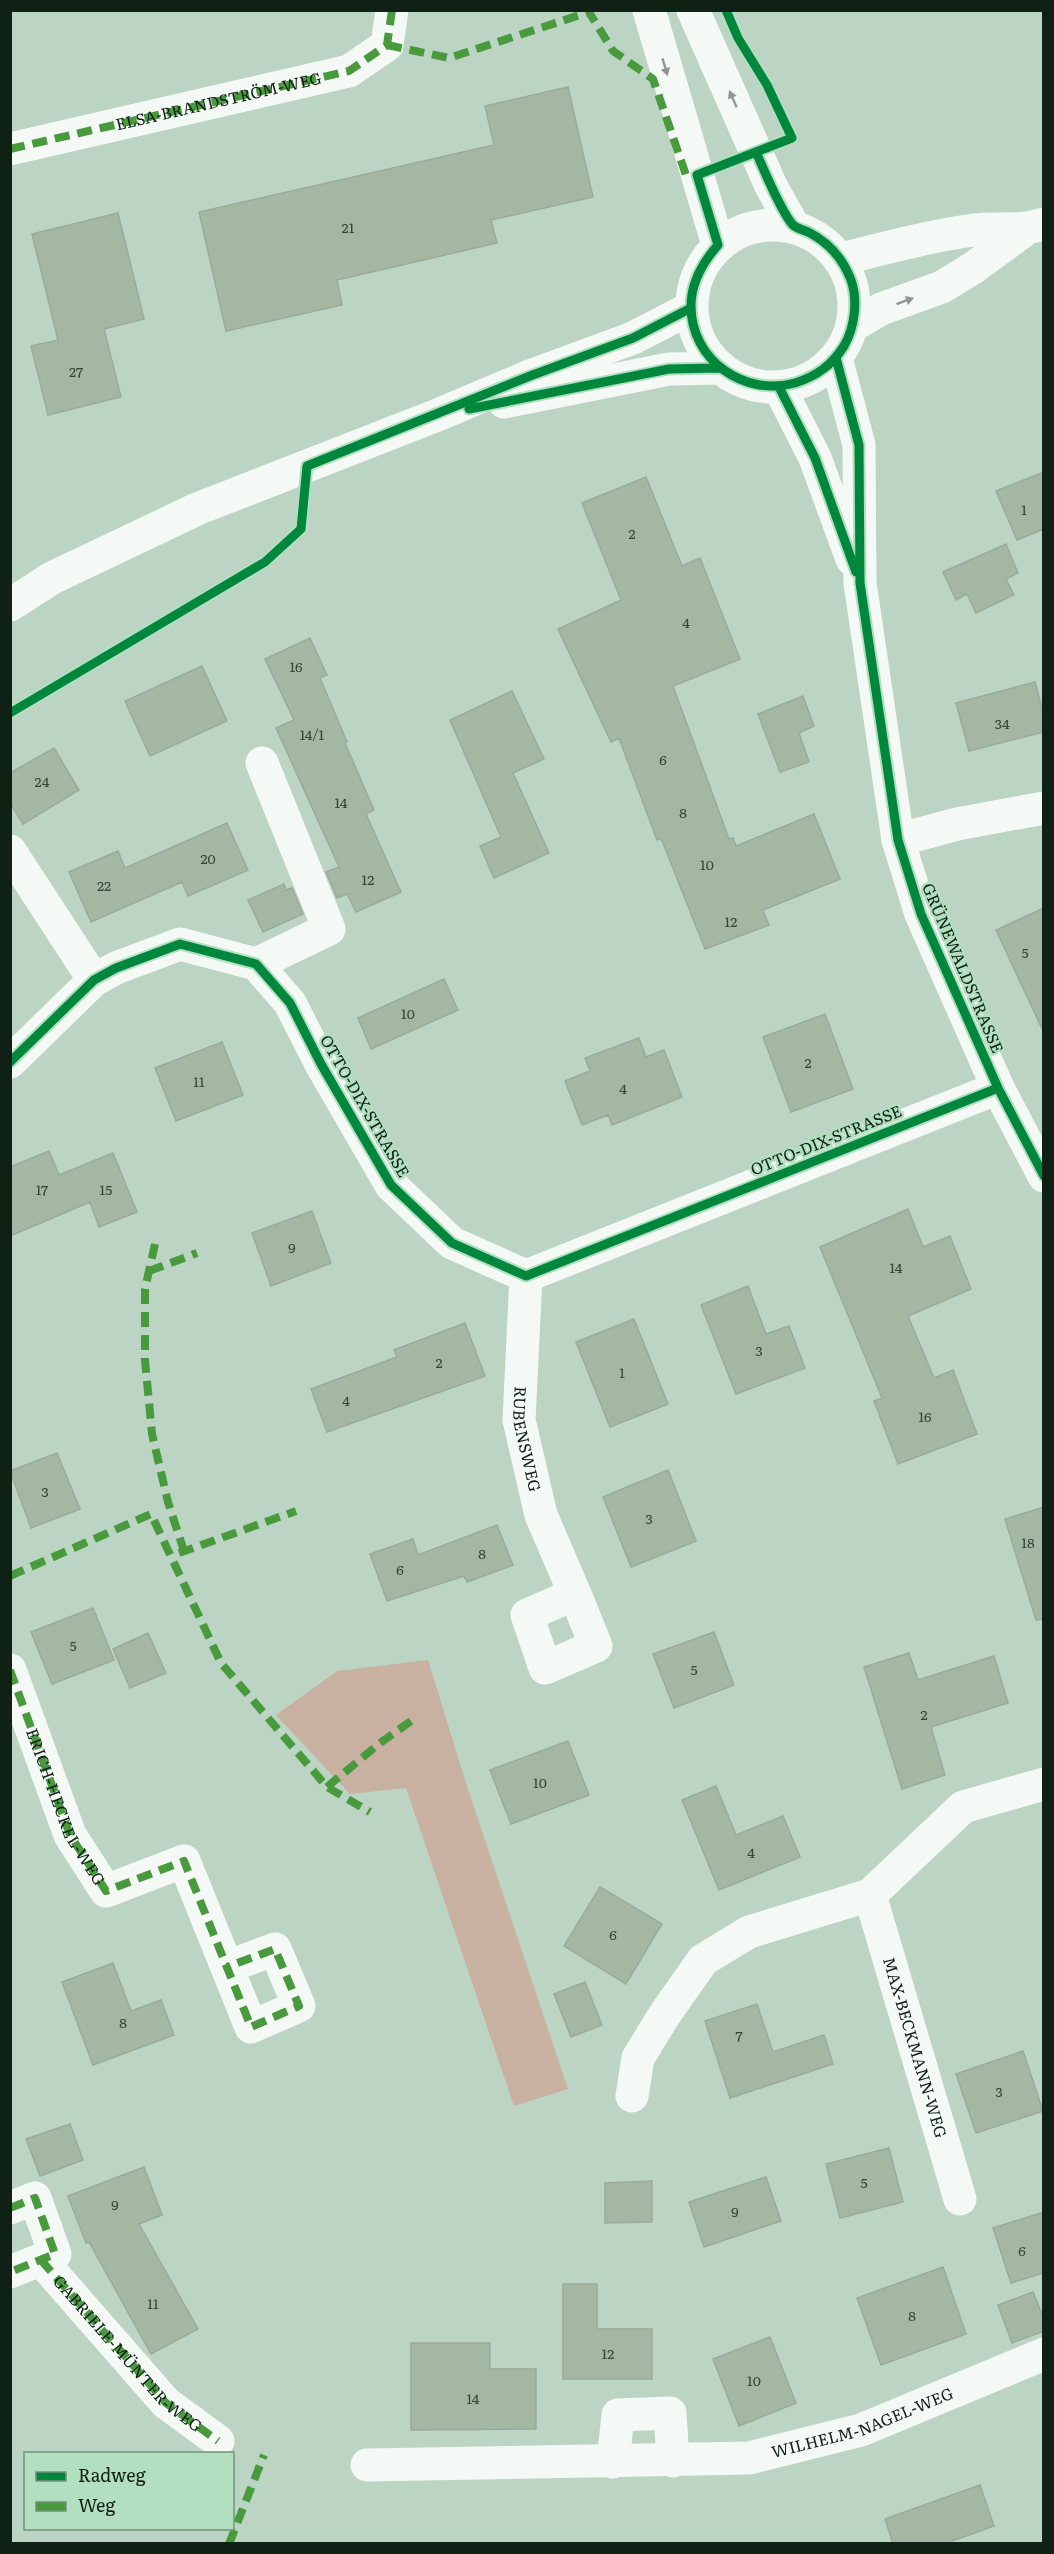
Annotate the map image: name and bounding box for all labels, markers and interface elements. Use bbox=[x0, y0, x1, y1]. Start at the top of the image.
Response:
one-way arrow bbox=[661, 58, 670, 76]
street label: ELSA-BRANDSTRÖM-WEG bbox=[113, 65, 324, 135]
one-way arrow bbox=[728, 90, 737, 107]
house number: 21 bbox=[342, 217, 355, 237]
one-way arrow bbox=[896, 295, 914, 305]
house number: 27 bbox=[69, 361, 83, 381]
house number: 1 bbox=[1021, 499, 1027, 519]
house number: 2 bbox=[628, 523, 636, 543]
house number: 4 bbox=[682, 612, 690, 632]
house number: 16 bbox=[289, 656, 303, 676]
house number: 34 bbox=[994, 713, 1010, 733]
house number: 14/1 bbox=[300, 724, 325, 744]
house number: 6 bbox=[659, 749, 667, 769]
house number: 24 bbox=[35, 771, 50, 791]
house number: 14 bbox=[335, 792, 348, 812]
house number: 8 bbox=[679, 802, 687, 822]
house number: 20 bbox=[200, 848, 216, 868]
house number: 10 bbox=[700, 854, 714, 874]
house number: 12 bbox=[362, 869, 374, 889]
house number: 22 bbox=[97, 875, 111, 895]
street label: GRÜNEWALDSTRASSE bbox=[917, 879, 1011, 1056]
house number: 12 bbox=[725, 911, 737, 931]
house number: 5 bbox=[1021, 942, 1029, 962]
house number: 10 bbox=[401, 1003, 415, 1023]
street label: OTTO-DIX-STRASSE bbox=[315, 1030, 417, 1181]
house number: 2 bbox=[804, 1052, 812, 1072]
house number: 11 bbox=[193, 1071, 205, 1091]
house number: 4 bbox=[619, 1078, 627, 1098]
street label: OTTO-DIX-STRASSE bbox=[746, 1098, 905, 1180]
house number: 17 bbox=[36, 1179, 48, 1199]
house number: 15 bbox=[100, 1179, 112, 1199]
house number: 9 bbox=[288, 1237, 296, 1257]
house number: 14 bbox=[890, 1257, 903, 1277]
house number: 3 bbox=[755, 1340, 763, 1360]
house number: 2 bbox=[435, 1352, 443, 1372]
house number: 1 bbox=[619, 1362, 625, 1382]
street label: RUBENSWEG bbox=[508, 1386, 548, 1494]
house number: 4 bbox=[342, 1390, 350, 1410]
house number: 16 bbox=[918, 1406, 932, 1426]
house number: 3 bbox=[41, 1481, 49, 1501]
house number: 3 bbox=[645, 1508, 653, 1528]
house number: 18 bbox=[1021, 1532, 1035, 1552]
house number: 8 bbox=[478, 1543, 486, 1563]
house number: 6 bbox=[396, 1559, 404, 1579]
house number: 5 bbox=[69, 1635, 77, 1655]
house number: 5 bbox=[690, 1659, 698, 1679]
house number: 2 bbox=[920, 1704, 928, 1724]
street label: ERICH-HECKEL-WEG bbox=[21, 1724, 112, 1890]
house number: 10 bbox=[533, 1772, 547, 1792]
house number: 4 bbox=[747, 1842, 755, 1862]
house number: 6 bbox=[609, 1924, 617, 1944]
street label: MAX-BECKMANN-WEG bbox=[878, 1954, 954, 2140]
house number: 8 bbox=[119, 2012, 127, 2032]
house number: 7 bbox=[735, 2025, 743, 2045]
house number: 3 bbox=[995, 2081, 1003, 2101]
house number: 5 bbox=[860, 2172, 868, 2192]
house number: 9 bbox=[111, 2194, 119, 2214]
house number: 9 bbox=[731, 2201, 739, 2221]
house number: 6 bbox=[1018, 2240, 1026, 2260]
street label: GABRIELE-MÜNTER-WEG bbox=[48, 2269, 208, 2437]
house number: 11 bbox=[147, 2293, 159, 2313]
house number: 8 bbox=[908, 2305, 916, 2325]
house number: 12 bbox=[602, 2343, 614, 2363]
house number: 10 bbox=[747, 2370, 761, 2390]
street label: WILHELM-NAGEL-WEG bbox=[769, 2380, 957, 2463]
house number: 14 bbox=[467, 2388, 480, 2408]
legend bbox=[24, 2452, 234, 2530]
text: Radweg bbox=[78, 2461, 147, 2488]
text: Weg bbox=[78, 2491, 116, 2518]

